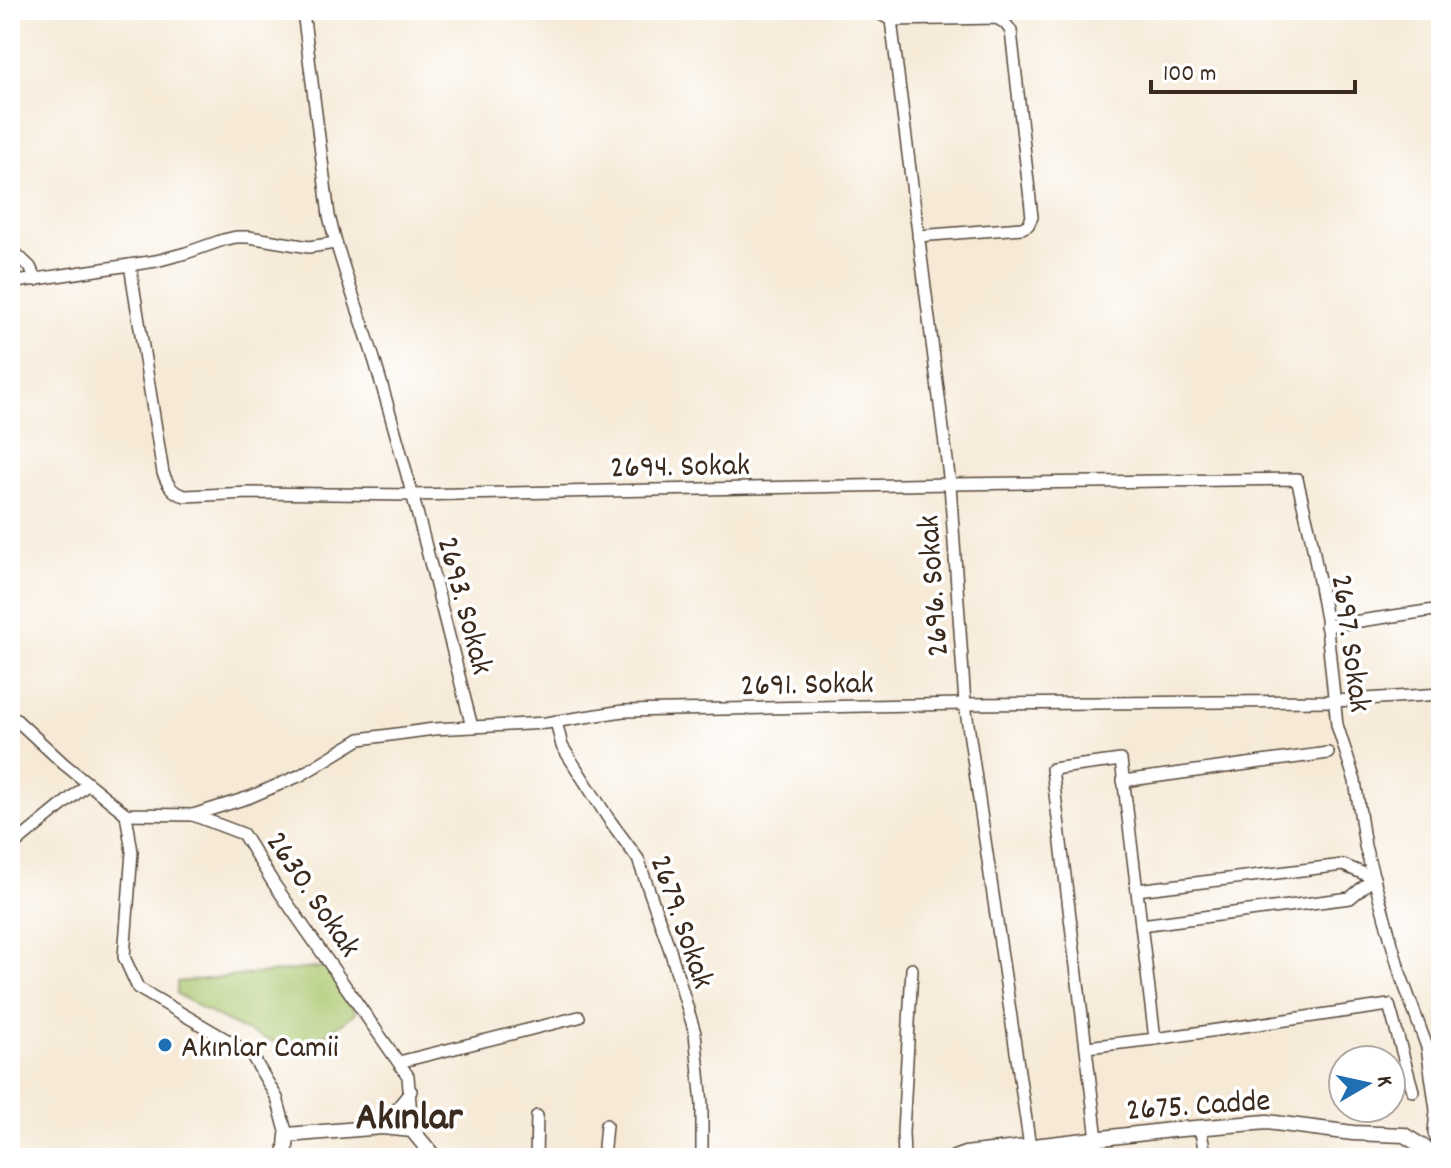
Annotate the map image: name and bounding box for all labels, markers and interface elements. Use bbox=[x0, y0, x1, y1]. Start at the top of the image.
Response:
scale bar bbox=[1151, 44, 1355, 94]
text: 100 m bbox=[1163, 58, 1216, 92]
street label: 2694. Sokak bbox=[610, 445, 750, 493]
street label: 2696. Sokak bbox=[908, 513, 964, 658]
street label: 2693. Sokak bbox=[422, 532, 503, 680]
street label: 2697. Sokak bbox=[1316, 572, 1380, 716]
street label: 2691. Sokak bbox=[740, 663, 874, 711]
street label: 2630. Sokak bbox=[252, 823, 370, 968]
street label: 2679. Sokak bbox=[635, 850, 724, 996]
place label: Akınlar Camii bbox=[181, 1027, 339, 1073]
marker: Akınlar Camii bbox=[156, 1036, 174, 1054]
north arrow bbox=[1327, 1044, 1407, 1124]
text: K bbox=[1367, 1074, 1399, 1089]
street label: 2675. Cadde bbox=[1125, 1080, 1272, 1136]
district label: Akınlar bbox=[355, 1092, 464, 1149]

